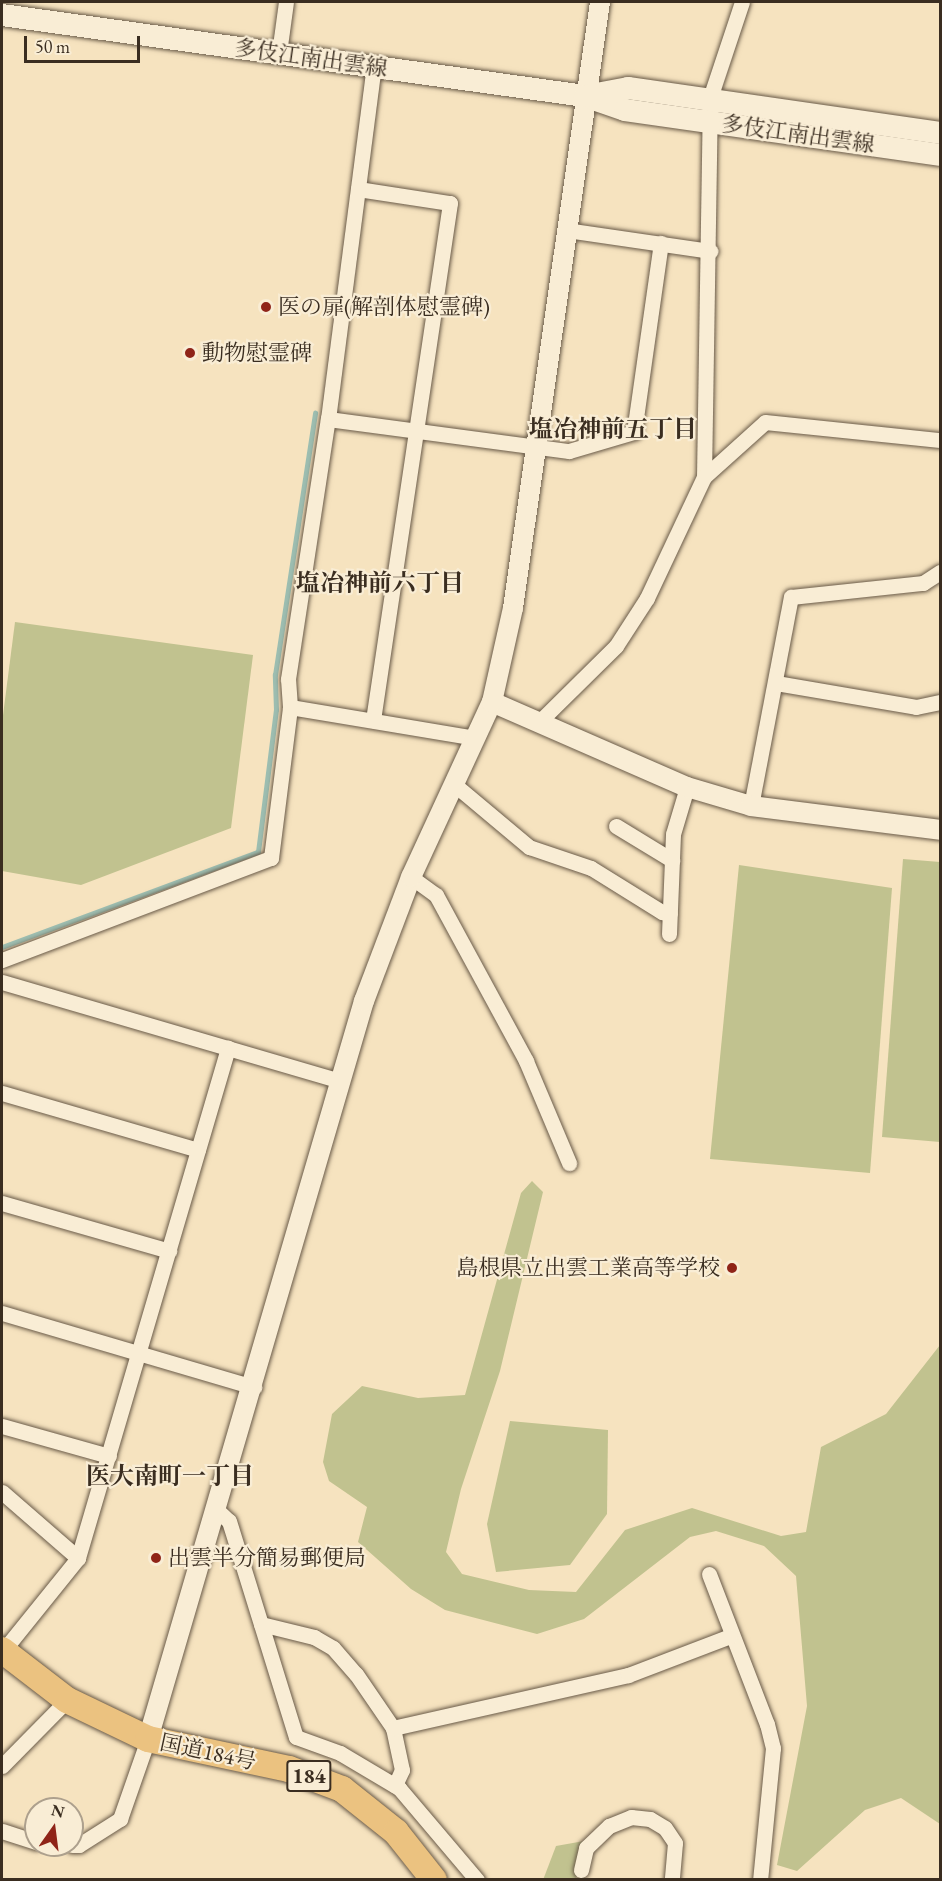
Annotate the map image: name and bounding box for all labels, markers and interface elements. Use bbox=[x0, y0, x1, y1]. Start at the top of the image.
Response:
scale bar bbox=[27, 24, 142, 62]
street label: 多伎江南出雲線 bbox=[233, 34, 389, 82]
text: 50 m bbox=[35, 35, 70, 58]
street label: 多伎江南出雲線 bbox=[720, 110, 876, 158]
place label: 医の扉(解剖体慰霊碑) bbox=[278, 294, 490, 320]
marker: 医の扉(解剖体慰霊碑) bbox=[259, 300, 273, 314]
place label: 動物慰霊碑 bbox=[202, 340, 312, 366]
marker: 動物慰霊碑 bbox=[183, 346, 197, 360]
district label: 塩冶神前五丁目 bbox=[529, 415, 697, 443]
district label: 塩冶神前六丁目 bbox=[296, 569, 464, 597]
place label: 島根県立出雲工業高等学校 bbox=[456, 1255, 720, 1281]
marker: 島根県立出雲工業高等学校 bbox=[725, 1261, 739, 1275]
district label: 医大南町一丁目 bbox=[86, 1462, 254, 1490]
place label: 出雲半分簡易郵便局 bbox=[168, 1545, 366, 1571]
marker: 出雲半分簡易郵便局 bbox=[149, 1551, 163, 1565]
street label: 国道184号 bbox=[157, 1729, 259, 1775]
road number: 184 bbox=[285, 1758, 333, 1794]
north arrow bbox=[24, 1797, 84, 1857]
text: N bbox=[49, 1799, 67, 1823]

